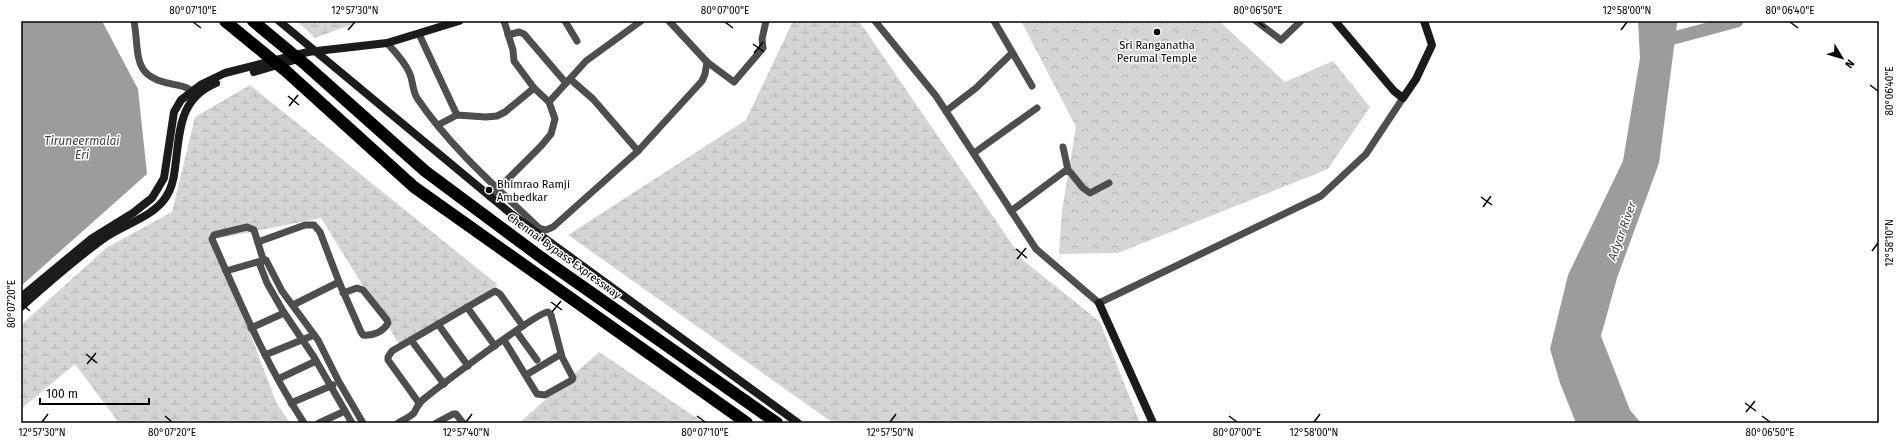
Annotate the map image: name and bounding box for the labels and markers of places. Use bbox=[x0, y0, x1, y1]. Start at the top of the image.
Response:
marker: Sri Ranganatha Perumal Temple bbox=[1152, 27, 1162, 37]
place label: Sri Ranganatha Perumal Temple bbox=[1117, 39, 1197, 65]
place label: Bhimrao Ramji Ambedkar bbox=[497, 178, 570, 204]
marker: Bhimrao Ramji Ambedkar bbox=[484, 185, 494, 195]

